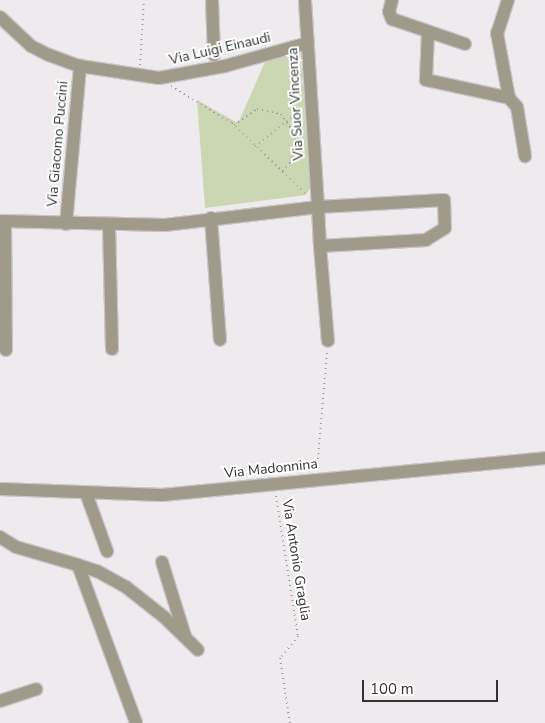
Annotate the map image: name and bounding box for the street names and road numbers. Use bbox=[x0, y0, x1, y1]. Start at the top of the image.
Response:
street label: Via Luigi Einaudi bbox=[168, 29, 272, 69]
street label: Via Suor Vincenza bbox=[285, 47, 307, 161]
street label: Via Giacomo Puccini bbox=[44, 80, 72, 208]
street label: Via Madonnina bbox=[223, 456, 319, 482]
street label: Via Antonio Graglia bbox=[278, 498, 314, 622]

